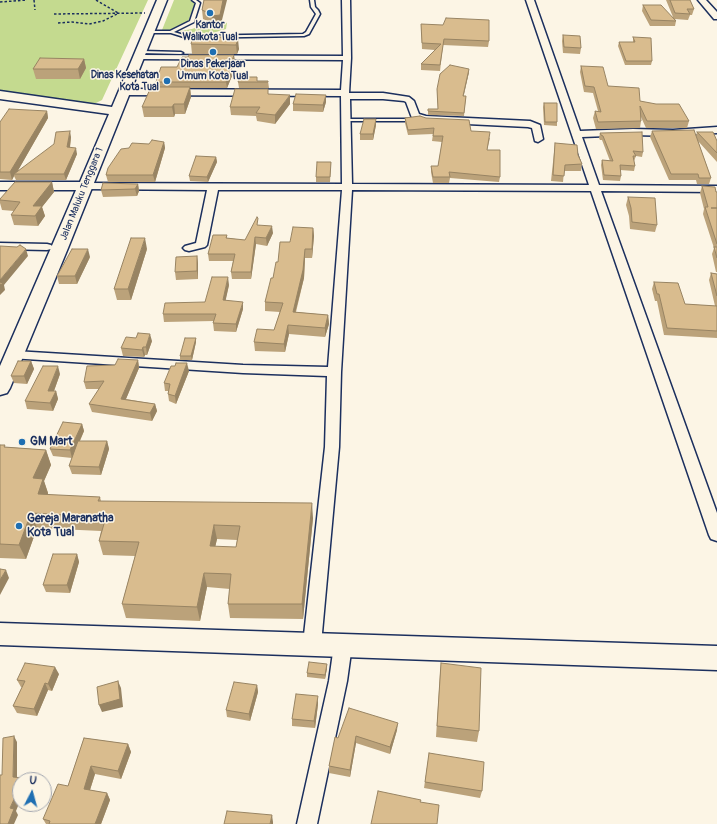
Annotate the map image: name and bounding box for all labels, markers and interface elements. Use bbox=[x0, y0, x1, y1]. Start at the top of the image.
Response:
marker: Kantor Walikota Tual bbox=[205, 8, 215, 18]
place label: Kantor Walikota Tual bbox=[182, 19, 238, 42]
marker: Dinas Pekerjaan Umum Kota Tual bbox=[208, 47, 218, 57]
place label: Dinas Pekerjaan Umum Kota Tual bbox=[178, 58, 248, 82]
place label: Dinas Kesehatan Kota Tual bbox=[91, 69, 159, 92]
marker: Dinas Kesehatan Kota Tual bbox=[162, 76, 172, 86]
street label: Jalan Maluku Tenggara 1 bbox=[58, 146, 106, 242]
place label: GM Mart bbox=[30, 435, 73, 449]
marker: GM Mart bbox=[17, 437, 27, 447]
place label: Gereja Maranatha Kota Tual bbox=[27, 512, 114, 540]
marker: Gereja Maranatha Kota Tual bbox=[14, 521, 24, 531]
north arrow bbox=[12, 772, 52, 812]
text: U bbox=[29, 774, 38, 787]

